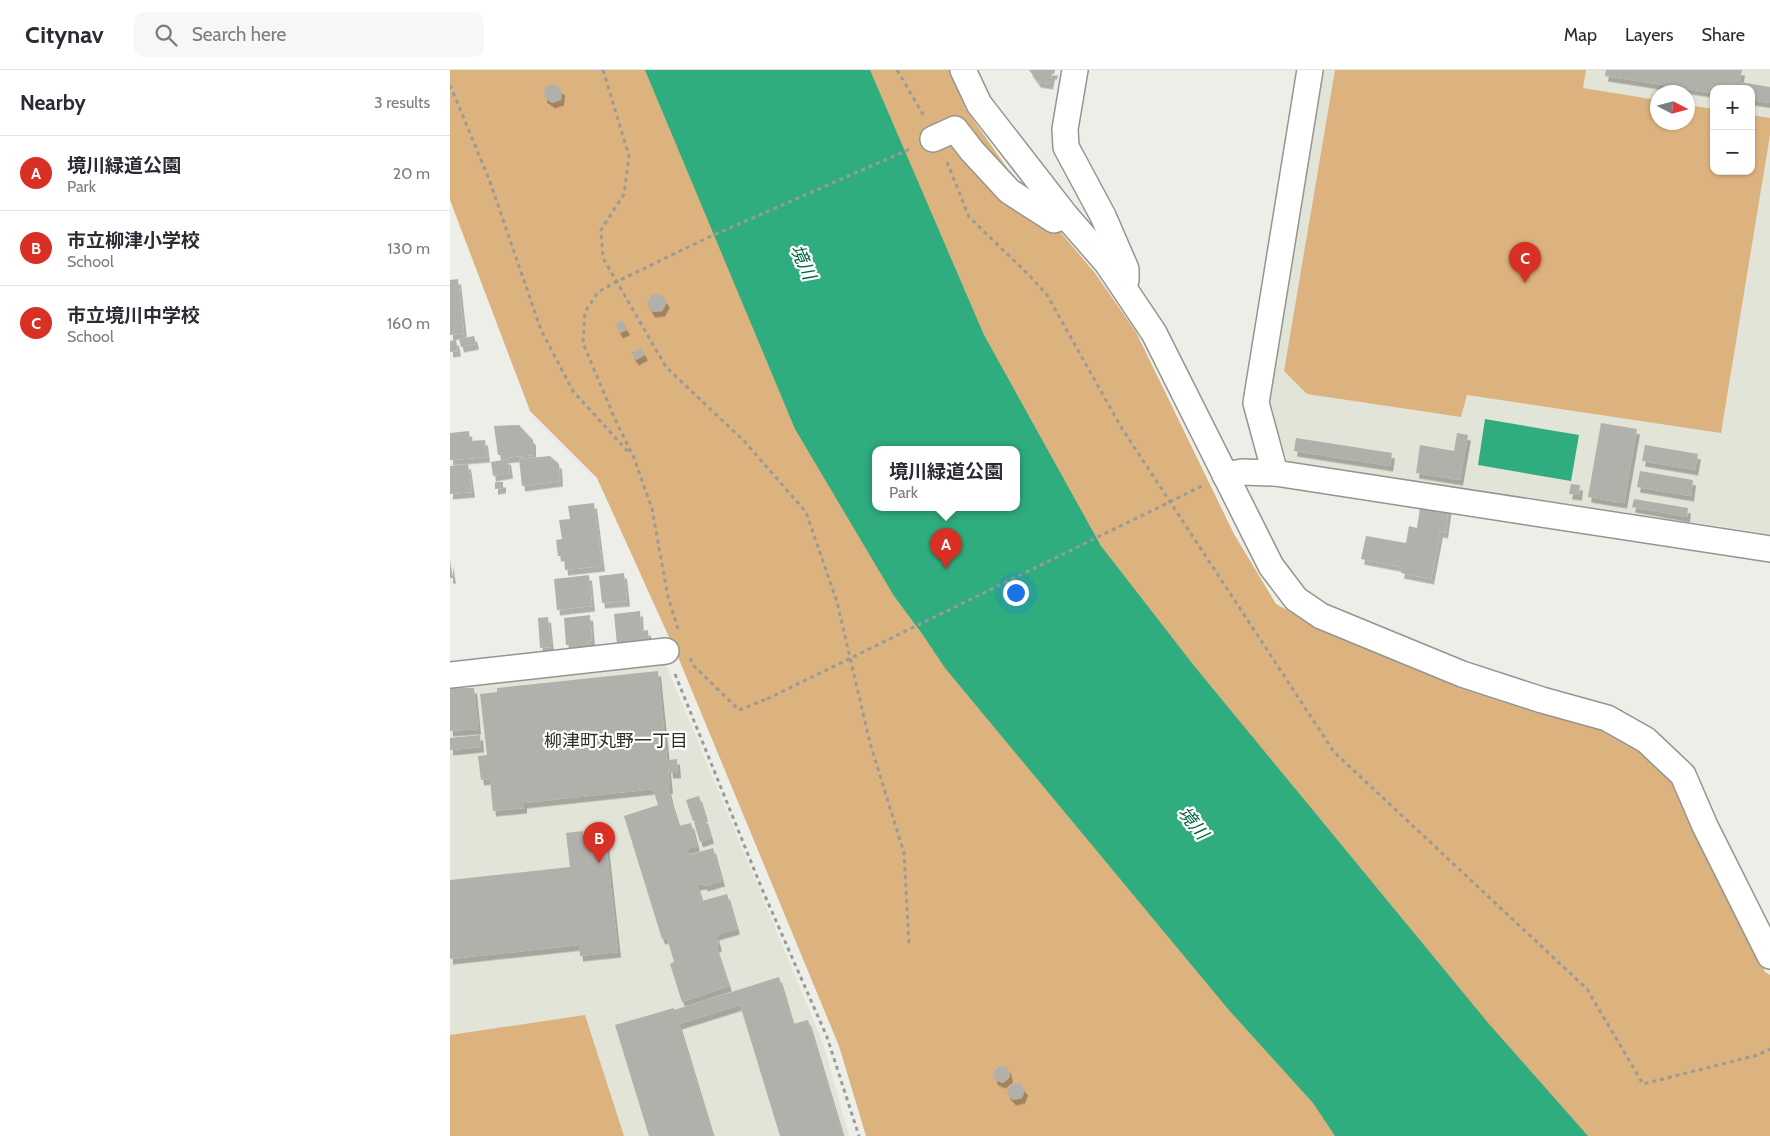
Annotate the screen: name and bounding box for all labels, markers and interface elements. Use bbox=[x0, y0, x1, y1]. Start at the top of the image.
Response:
search box bbox=[134, 12, 484, 57]
text: Citynav bbox=[25, 20, 104, 49]
icon: search bbox=[152, 21, 180, 49]
text: Search here bbox=[192, 23, 286, 46]
text: Map bbox=[1564, 24, 1597, 46]
text: Layers bbox=[1625, 24, 1674, 46]
text: Share bbox=[1702, 24, 1745, 46]
north arrow bbox=[1650, 85, 1695, 130]
map controls bbox=[1710, 85, 1755, 175]
button: + bbox=[1710, 85, 1755, 130]
text: Nearby bbox=[20, 90, 86, 115]
text: 3 results bbox=[374, 93, 430, 112]
button: − bbox=[1710, 130, 1755, 175]
text: 境川緑道公園 bbox=[67, 154, 181, 177]
text: A bbox=[31, 164, 41, 183]
text: 20 m bbox=[393, 164, 430, 183]
text: Park bbox=[67, 177, 96, 196]
text: 市立柳津小学校 bbox=[67, 229, 200, 252]
text: B bbox=[31, 239, 41, 258]
text: 130 m bbox=[387, 239, 430, 258]
water label: 境川 bbox=[786, 241, 821, 285]
pin: C bbox=[1509, 242, 1541, 283]
text: School bbox=[67, 252, 114, 271]
text: 市立境川中学校 bbox=[67, 304, 200, 327]
text: C bbox=[31, 314, 41, 333]
text: 160 m bbox=[387, 314, 430, 333]
text: School bbox=[67, 327, 114, 346]
popup bbox=[872, 446, 1020, 511]
text: 境川緑道公園 bbox=[889, 460, 1003, 483]
text: Park bbox=[889, 483, 918, 502]
pin: A bbox=[930, 528, 962, 569]
your location bbox=[1003, 580, 1029, 606]
district label: 柳津町丸野一丁目 bbox=[544, 730, 688, 752]
water label: 境川 bbox=[1173, 802, 1214, 845]
pin: B bbox=[583, 822, 615, 863]

